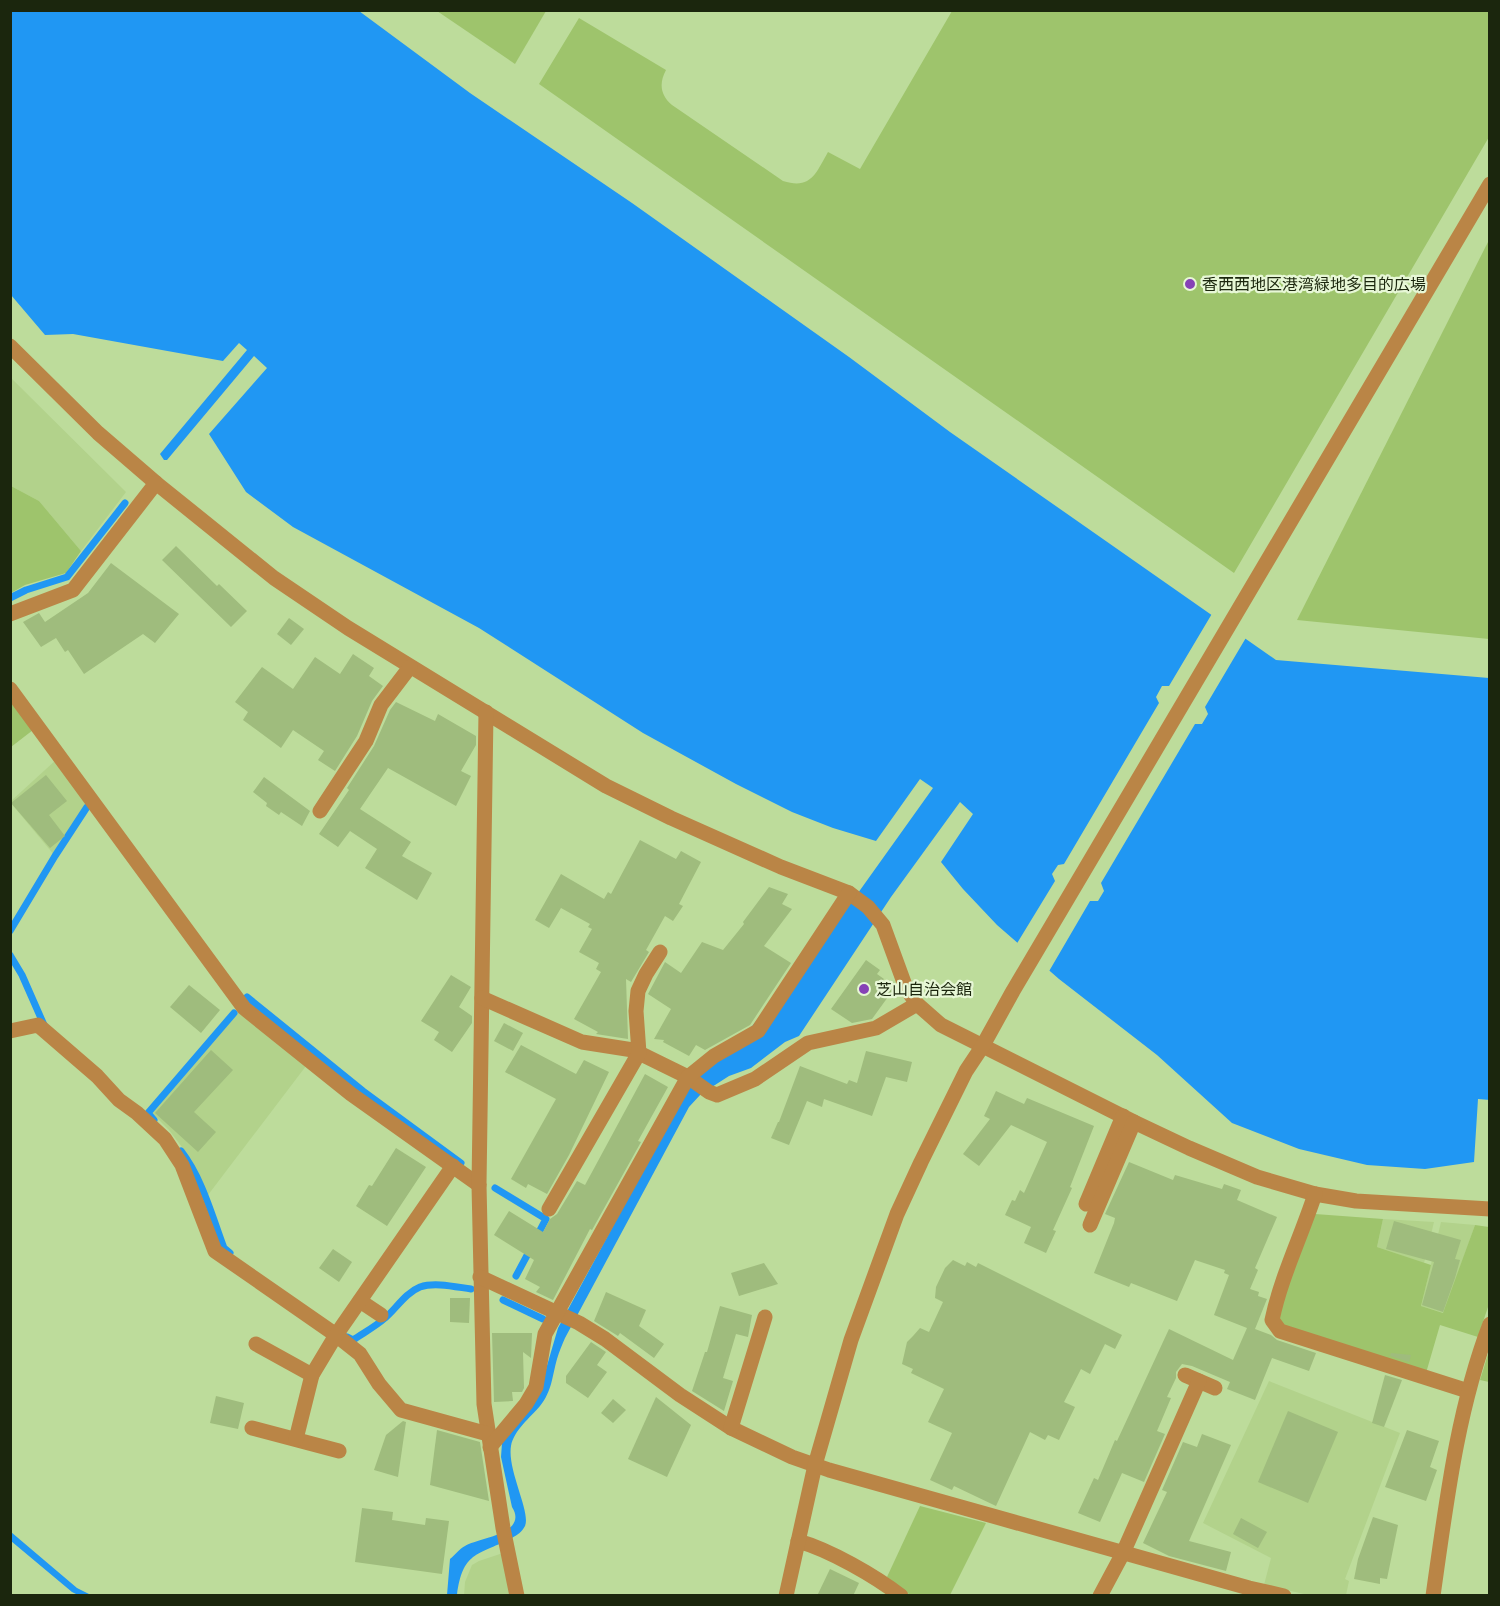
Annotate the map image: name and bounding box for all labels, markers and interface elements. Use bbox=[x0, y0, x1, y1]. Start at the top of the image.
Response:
place label: 香西西地区港湾緑地多目的広場 bbox=[1202, 273, 1426, 295]
marker: 香西西地区港湾緑地多目的広場 bbox=[1183, 277, 1197, 291]
place label: 芝山自治会館 bbox=[876, 978, 972, 1000]
marker: 芝山自治会館 bbox=[857, 982, 871, 996]

